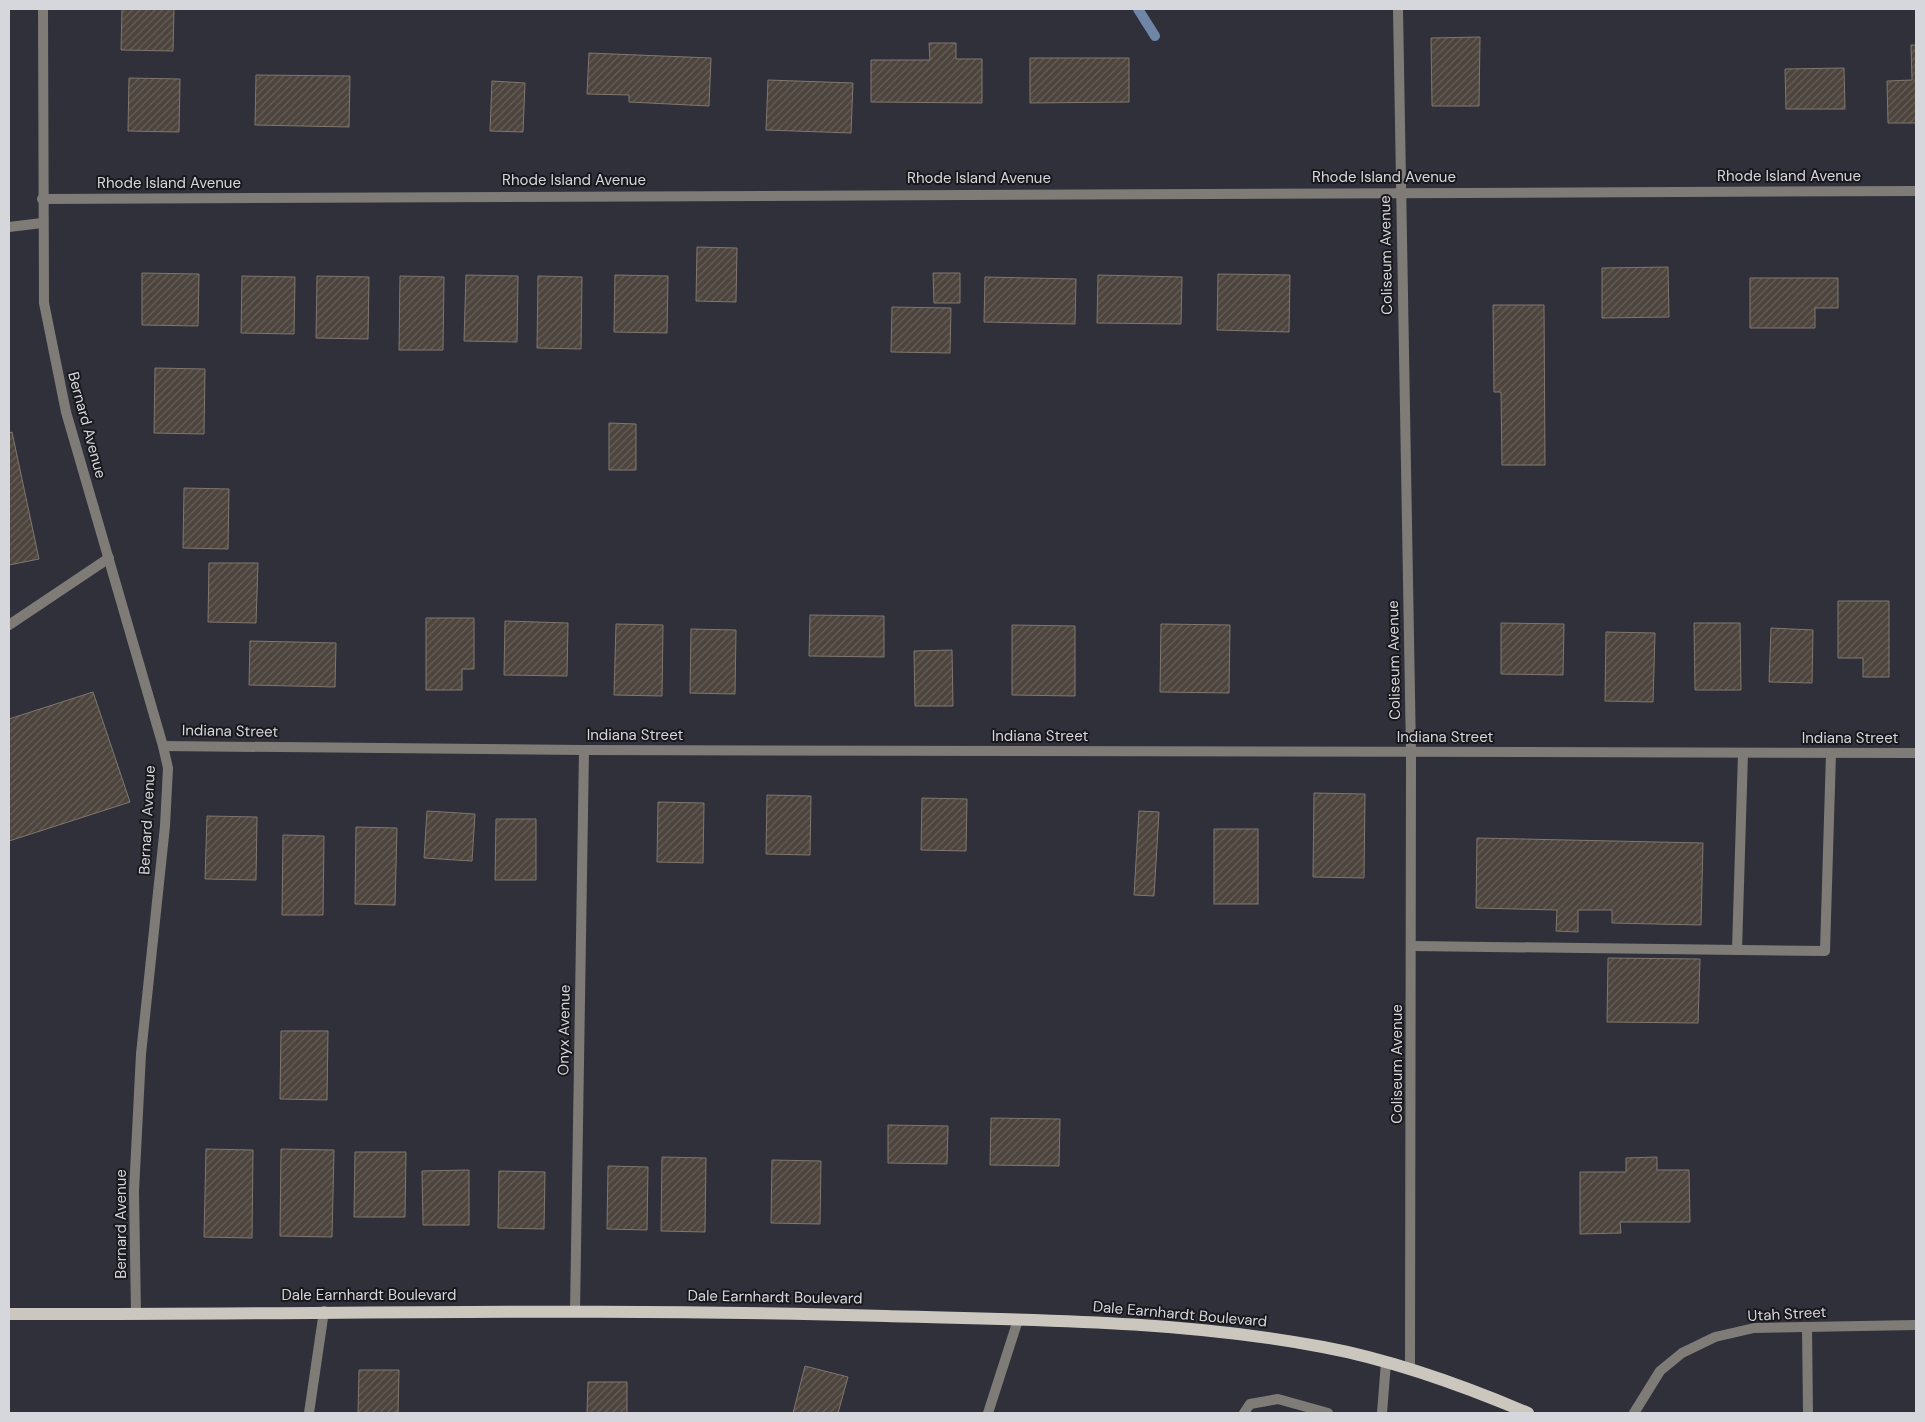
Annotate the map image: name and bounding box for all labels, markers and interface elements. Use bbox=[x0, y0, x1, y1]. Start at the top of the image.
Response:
street label: Rhode Island Avenue bbox=[1717, 166, 1861, 186]
street label: Rhode Island Avenue bbox=[1312, 167, 1456, 187]
street label: Rhode Island Avenue bbox=[907, 168, 1051, 188]
street label: Rhode Island Avenue bbox=[502, 170, 646, 190]
street label: Rhode Island Avenue bbox=[97, 173, 241, 193]
street label: Coliseum Avenue bbox=[1375, 195, 1397, 315]
street label: Bernard Avenue bbox=[63, 370, 111, 480]
street label: Coliseum Avenue bbox=[1383, 600, 1405, 720]
street label: Indiana Street bbox=[182, 720, 279, 742]
street label: Indiana Street bbox=[587, 725, 683, 745]
street label: Indiana Street bbox=[992, 726, 1088, 746]
street label: Indiana Street bbox=[1397, 727, 1493, 747]
street label: Indiana Street bbox=[1802, 728, 1898, 748]
street label: Bernard Avenue bbox=[134, 765, 160, 875]
street label: Onyx Avenue bbox=[553, 984, 575, 1076]
street label: Coliseum Avenue bbox=[1387, 1004, 1407, 1124]
street label: Bernard Avenue bbox=[111, 1169, 131, 1279]
street label: Dale Earnhardt Boulevard bbox=[282, 1285, 456, 1305]
street label: Dale Earnhardt Boulevard bbox=[687, 1285, 863, 1309]
street label: Dale Earnhardt Boulevard bbox=[1092, 1296, 1268, 1332]
street label: Utah Street bbox=[1747, 1302, 1827, 1326]

